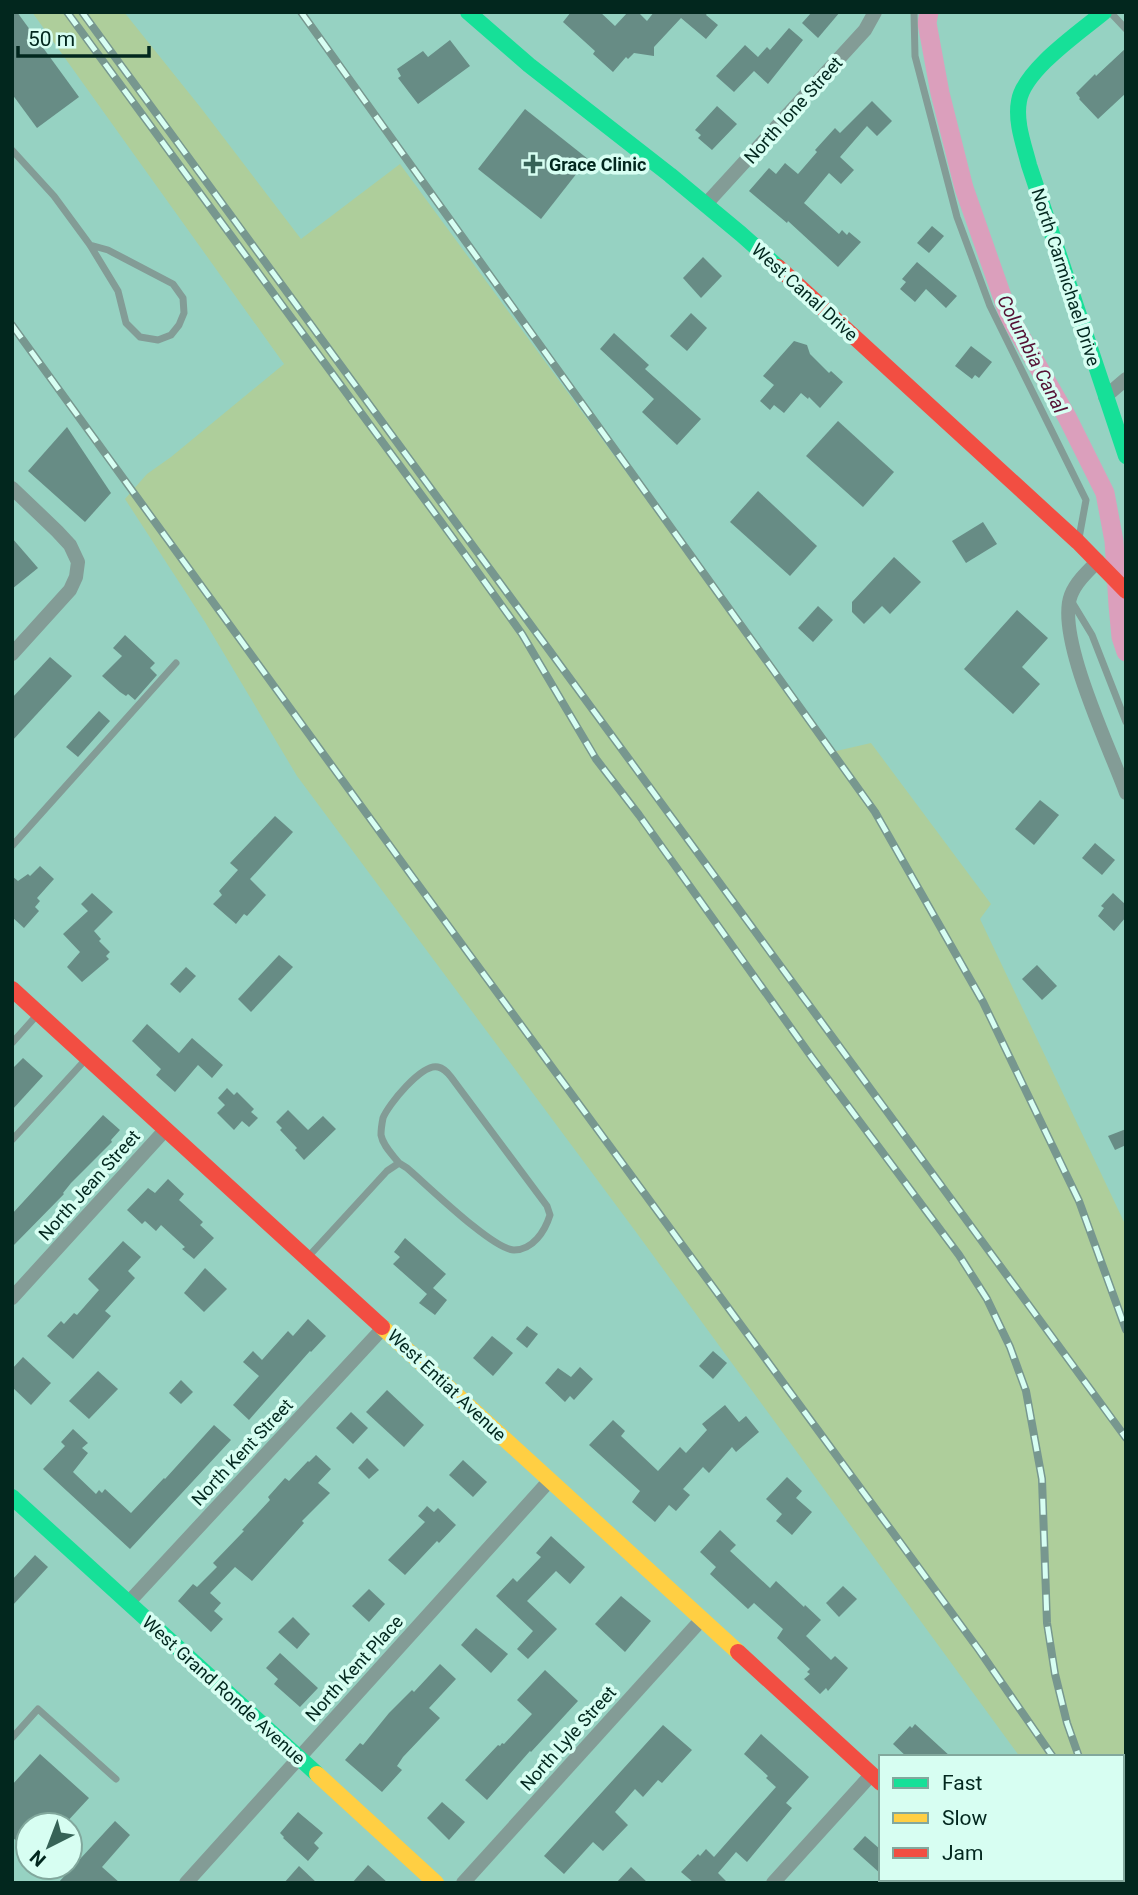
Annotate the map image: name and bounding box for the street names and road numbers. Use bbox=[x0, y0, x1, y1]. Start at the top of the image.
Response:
street label: North Ione Street bbox=[740, 52, 847, 168]
street label: North Carmichael Drive bbox=[1027, 185, 1105, 369]
street label: West Canal Drive bbox=[748, 239, 862, 345]
street label: North Jean Street bbox=[34, 1125, 144, 1244]
street label: West Entiat Avenue bbox=[383, 1325, 511, 1445]
street label: North Kent Street bbox=[187, 1394, 297, 1510]
street label: West Grand Ronde Avenue bbox=[138, 1611, 310, 1769]
street label: North Kent Place bbox=[301, 1611, 407, 1725]
street label: North Lyle Street bbox=[516, 1682, 620, 1794]

